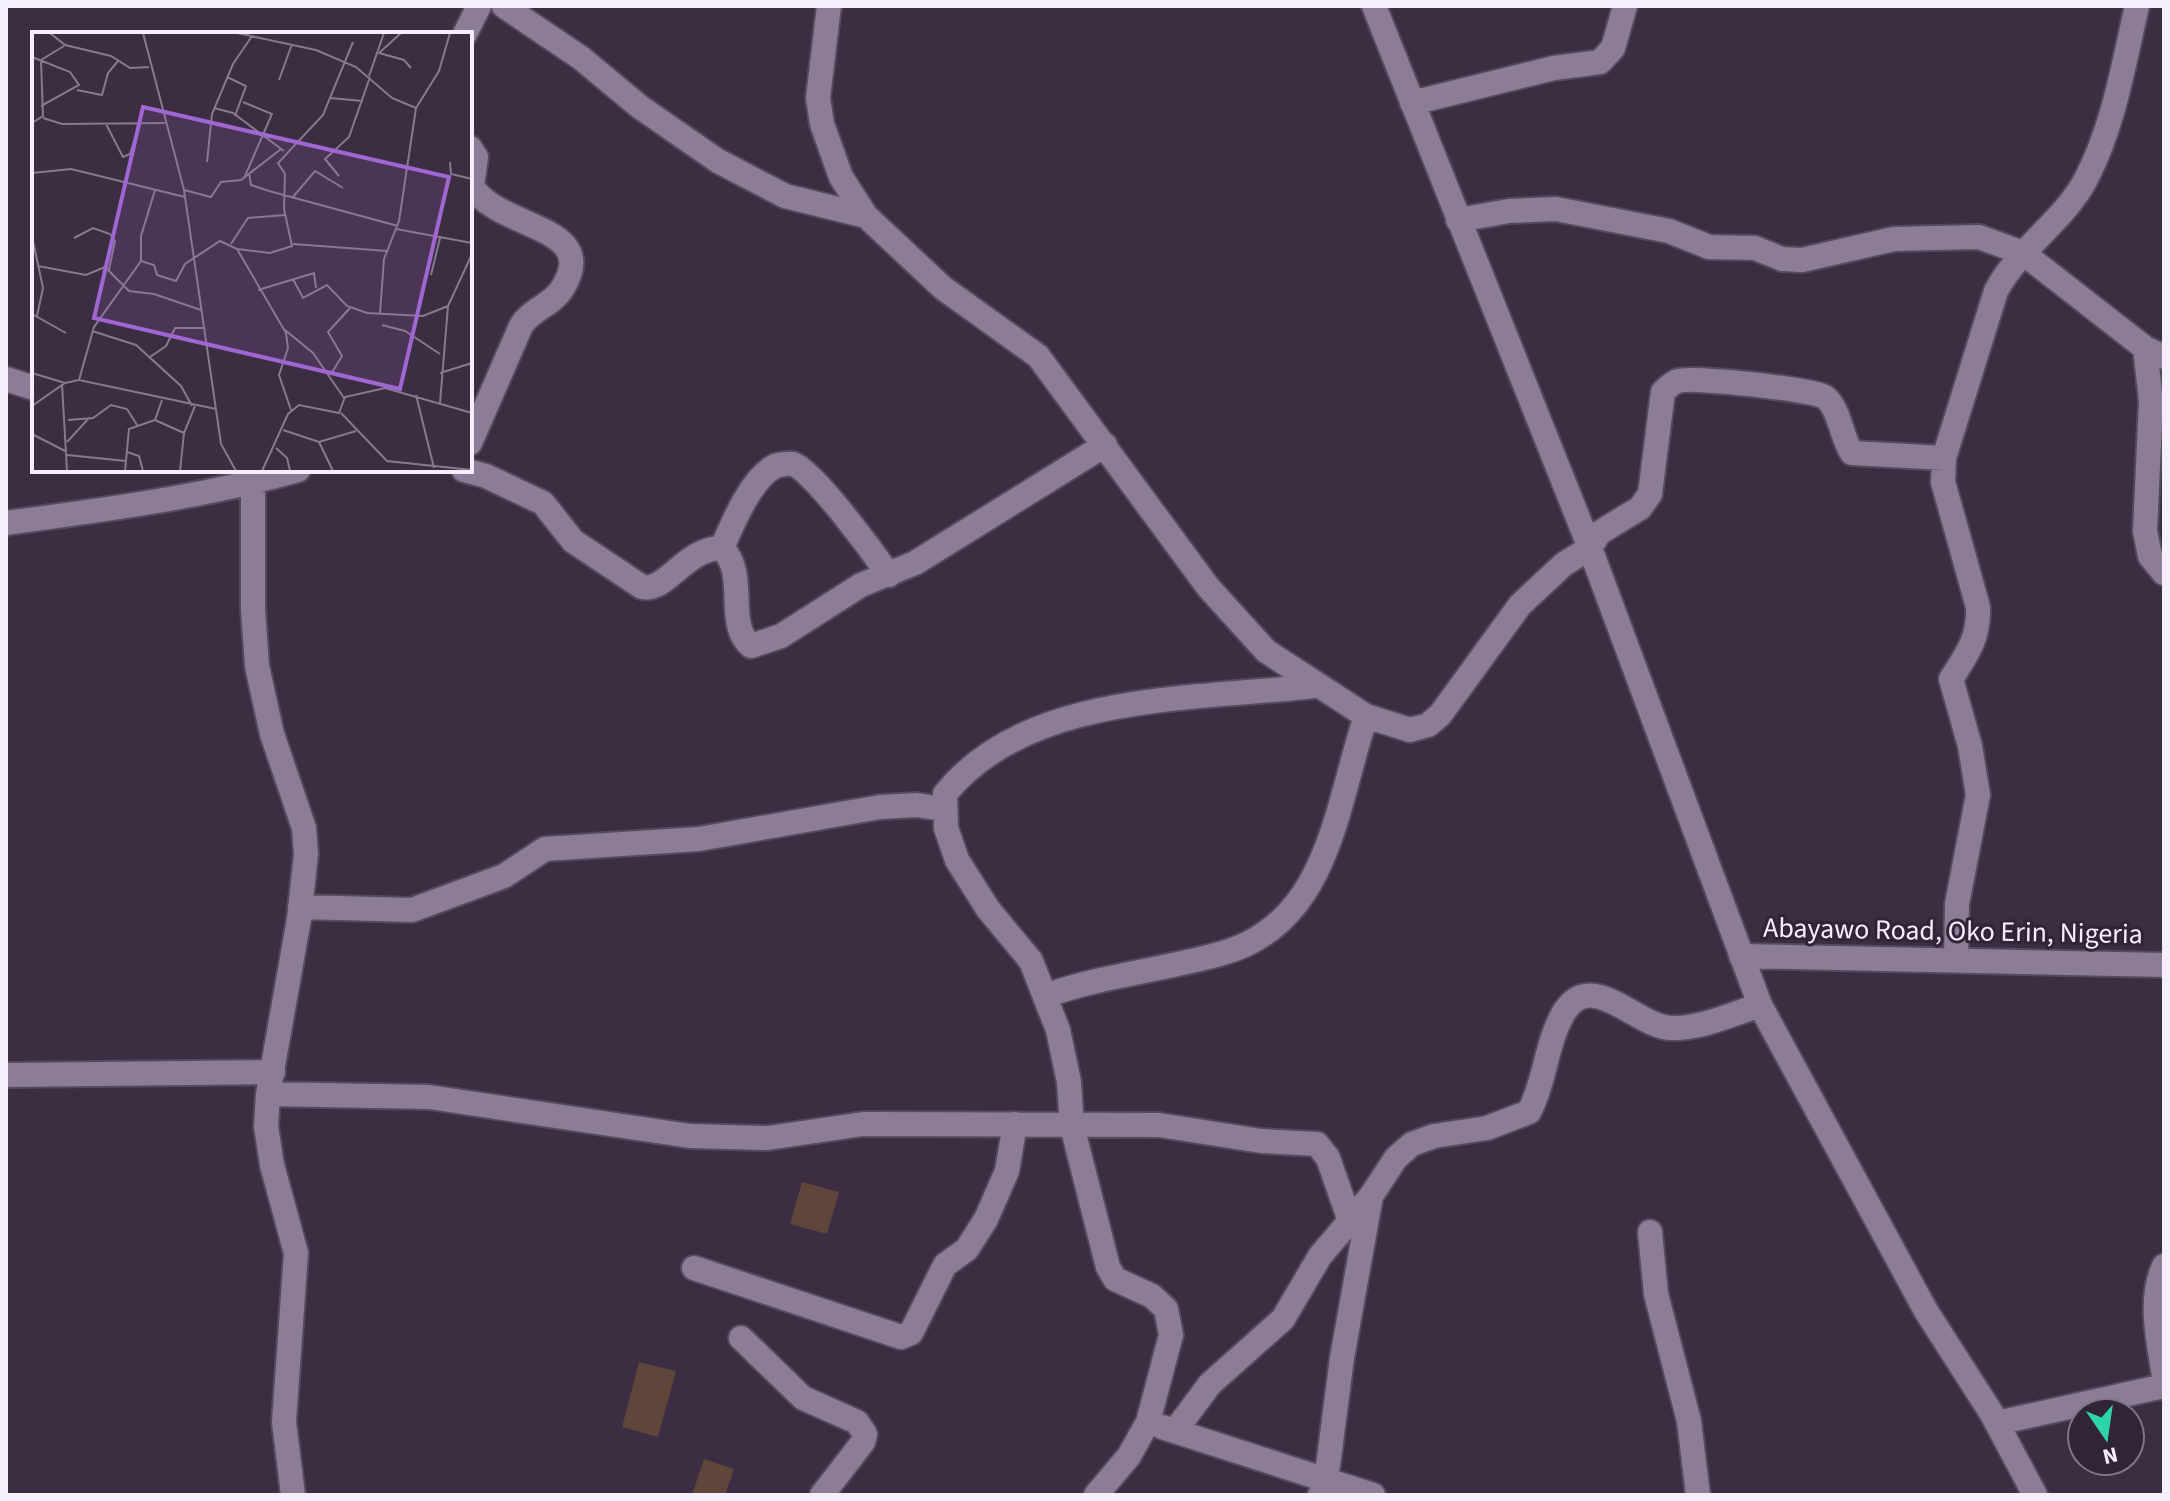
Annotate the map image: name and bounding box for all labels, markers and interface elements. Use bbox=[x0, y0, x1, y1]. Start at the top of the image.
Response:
inset map bbox=[32, 32, 472, 472]
street label: Abayawo Road, Oko Erin, Nigeria bbox=[1763, 908, 2143, 954]
north arrow bbox=[2066, 1397, 2146, 1477]
text: N bbox=[2100, 1438, 2121, 1473]

